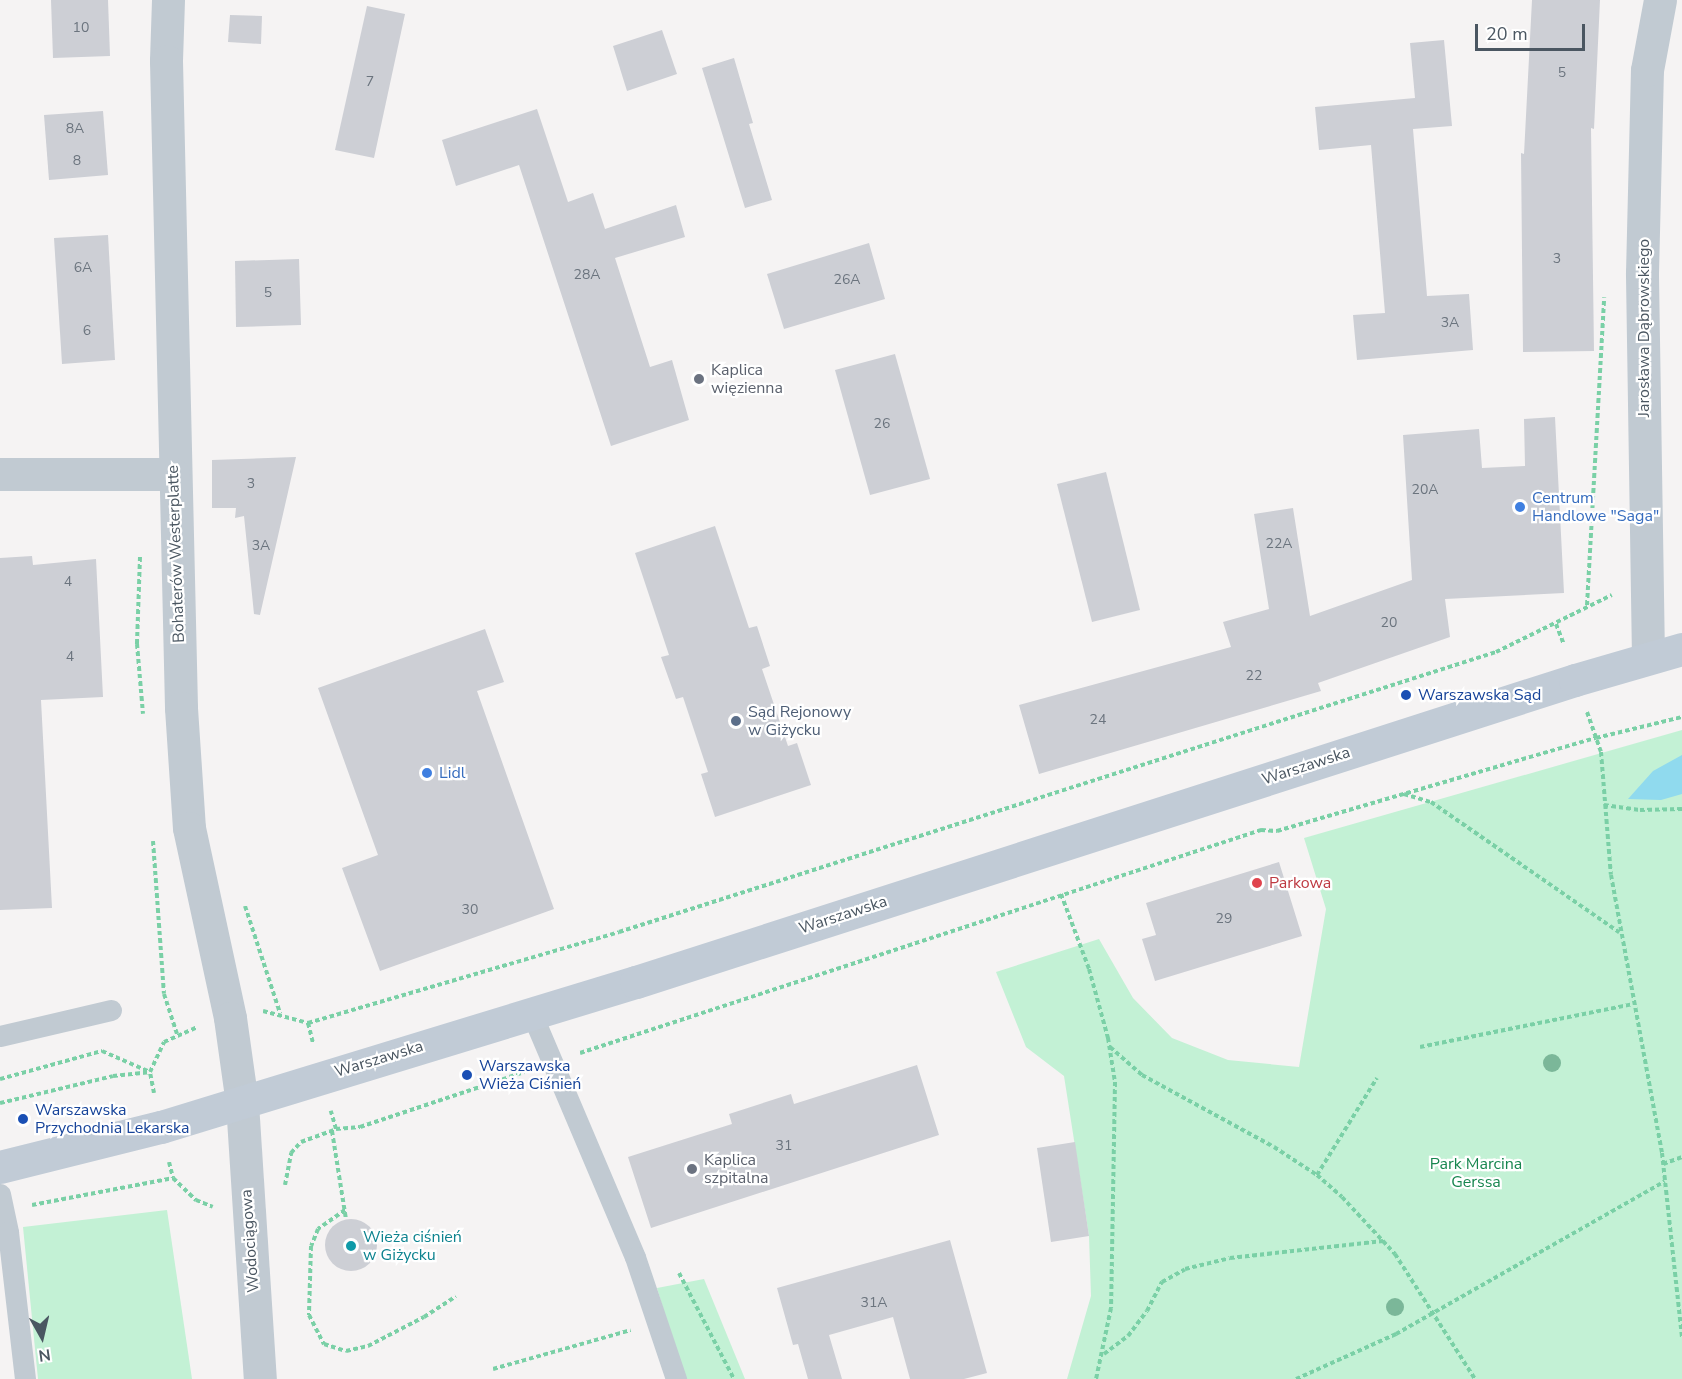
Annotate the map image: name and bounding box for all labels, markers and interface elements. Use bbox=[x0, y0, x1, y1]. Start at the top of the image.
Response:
scale bar bbox=[1478, 12, 1588, 50]
house number: 10 bbox=[73, 20, 89, 36]
text: 20 m bbox=[1486, 22, 1528, 46]
house number: 5 bbox=[1558, 65, 1566, 81]
house number: 7 bbox=[366, 74, 374, 90]
house number: 8A bbox=[66, 121, 84, 137]
house number: 8 bbox=[73, 153, 81, 169]
street label: Jarosława Dąbrowskiego bbox=[1634, 239, 1654, 417]
house number: 3 bbox=[1553, 251, 1561, 267]
house number: 6A bbox=[74, 260, 92, 276]
house number: 28A bbox=[573, 267, 601, 283]
house number: 26A bbox=[833, 272, 861, 288]
house number: 5 bbox=[264, 285, 272, 301]
house number: 3A bbox=[1441, 315, 1459, 331]
house number: 6 bbox=[83, 323, 91, 339]
place label: Kaplica więzienna bbox=[711, 360, 783, 398]
marker: Kaplica więzienna bbox=[692, 372, 706, 386]
house number: 26 bbox=[874, 416, 890, 432]
street label: Bohaterów Westerplatte bbox=[163, 465, 189, 643]
house number: 3 bbox=[247, 476, 255, 492]
house number: 20A bbox=[1411, 482, 1439, 498]
place label: Centrum Handlowe "Saga" bbox=[1532, 488, 1659, 526]
marker: Centrum Handlowe "Saga" bbox=[1513, 500, 1527, 514]
house number: 22A bbox=[1265, 536, 1293, 552]
house number: 3A bbox=[252, 538, 270, 554]
house number: 4 bbox=[64, 574, 72, 590]
house number: 20 bbox=[1381, 615, 1397, 631]
house number: 4 bbox=[66, 649, 74, 665]
house number: 22 bbox=[1246, 668, 1262, 684]
place label: Warszawska Sąd bbox=[1418, 685, 1541, 705]
marker: Warszawska Sąd bbox=[1399, 688, 1413, 702]
place label: Sąd Rejonowy w Giżycku bbox=[748, 702, 851, 740]
house number: 24 bbox=[1090, 712, 1106, 728]
marker: Sąd Rejonowy w Giżycku bbox=[729, 714, 743, 728]
street label: Warszawska bbox=[1259, 743, 1353, 789]
place label: Lidl bbox=[439, 763, 465, 783]
marker: Lidl bbox=[420, 766, 434, 780]
place label: Parkowa bbox=[1269, 873, 1331, 893]
marker: Parkowa bbox=[1250, 876, 1264, 890]
street label: Warszawska bbox=[796, 892, 890, 938]
house number: 30 bbox=[462, 902, 478, 918]
house number: 29 bbox=[1216, 911, 1232, 927]
street label: Warszawska bbox=[332, 1036, 426, 1082]
place label: Warszawska Wieża Ciśnień bbox=[479, 1056, 581, 1094]
marker: Warszawska Wieża Ciśnień bbox=[460, 1068, 474, 1082]
place label: Warszawska Przychodnia Lekarska bbox=[35, 1100, 190, 1138]
marker: Warszawska Przychodnia Lekarska bbox=[16, 1112, 30, 1126]
house number: 31 bbox=[776, 1138, 792, 1154]
place label: Kaplica szpitalna bbox=[704, 1150, 768, 1188]
park label: Park Marcina Gerssa bbox=[1430, 1154, 1522, 1192]
marker: Kaplica szpitalna bbox=[685, 1162, 699, 1176]
street label: Wodociągowa bbox=[237, 1189, 263, 1293]
place label: Wieża ciśnień w Giżycku bbox=[363, 1227, 462, 1265]
marker: Wieża ciśnień w Giżycku bbox=[344, 1239, 358, 1253]
house number: 31A bbox=[860, 1295, 888, 1311]
north arrow bbox=[12, 1307, 72, 1367]
text: N bbox=[37, 1343, 52, 1367]

